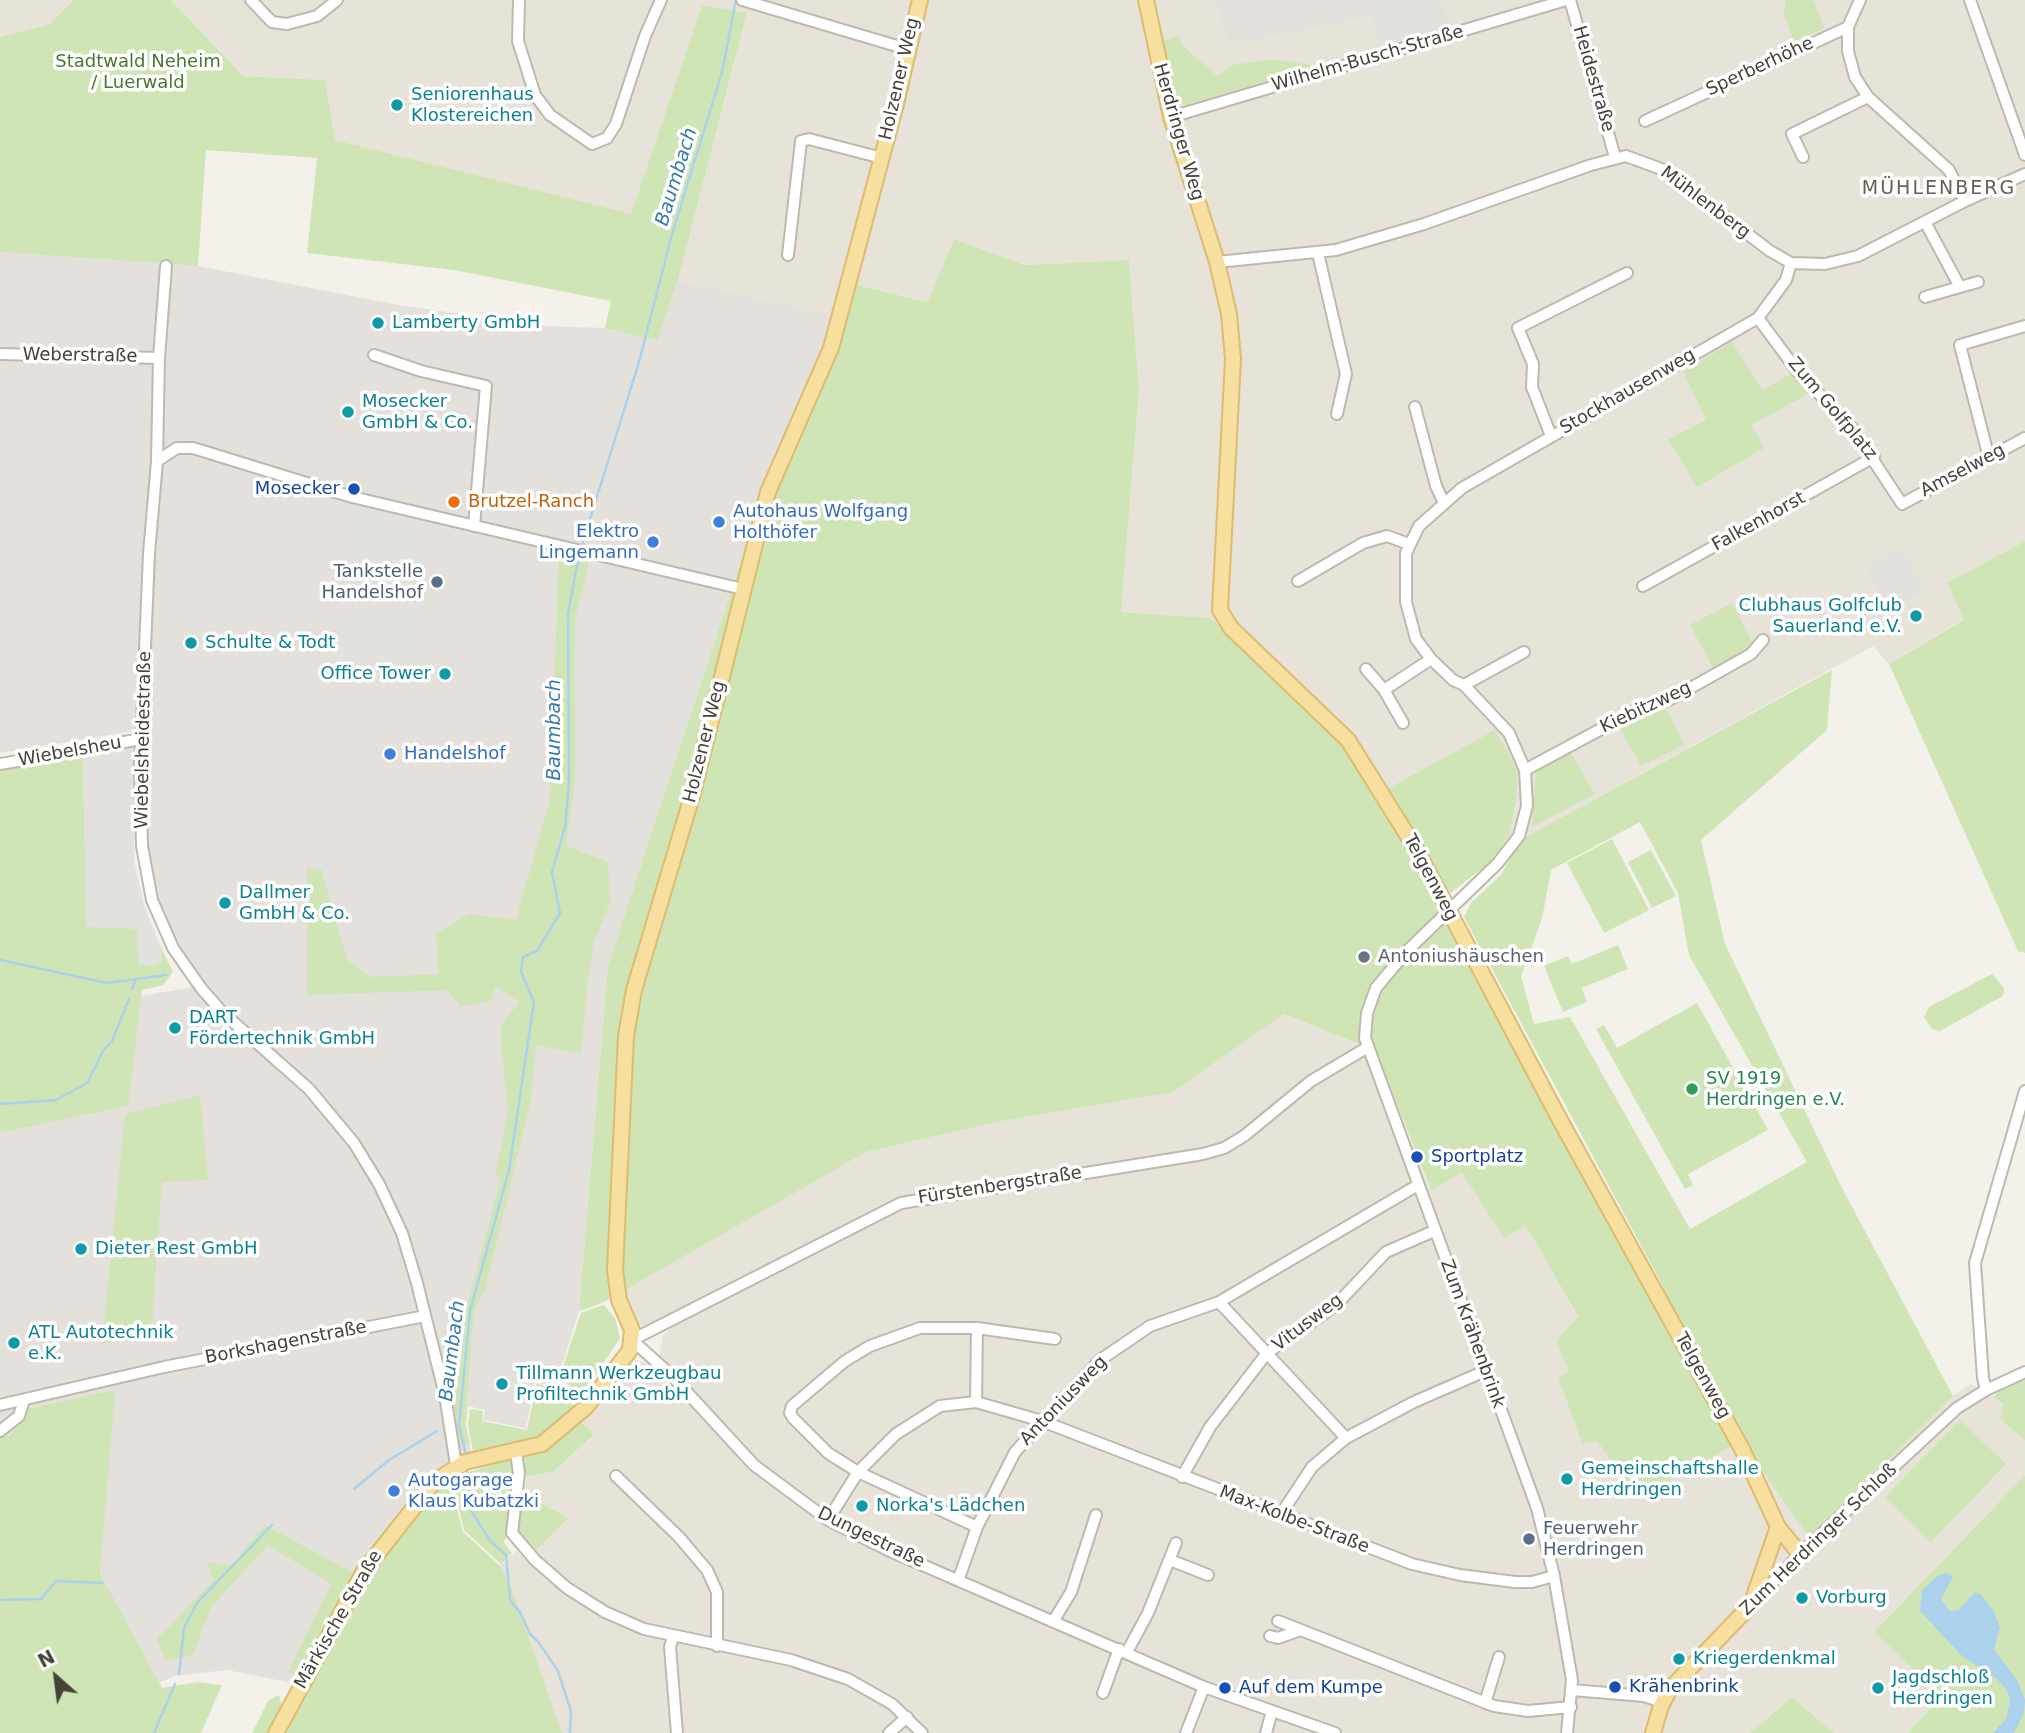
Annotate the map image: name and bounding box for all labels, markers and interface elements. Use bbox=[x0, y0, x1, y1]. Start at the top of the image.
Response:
street label: Holzener Weg bbox=[875, 16, 925, 142]
street label: Wilhelm-Busch-Straße bbox=[1270, 21, 1466, 97]
street label: Heidestraße bbox=[1568, 23, 1618, 135]
street label: Sperberhöhe bbox=[1703, 33, 1817, 101]
park label: Stadtwald Neheim / Luerwald bbox=[55, 51, 221, 94]
street label: Herdringer Weg bbox=[1148, 61, 1208, 203]
place label: Seniorenhaus Klostereichen bbox=[411, 84, 534, 126]
marker: Seniorenhaus Klostereichen bbox=[389, 97, 405, 113]
water label: Baumbach bbox=[651, 125, 703, 229]
street label: Mühlenberg bbox=[1656, 162, 1754, 244]
district label: MÜHLENBERG bbox=[1863, 178, 2015, 200]
place label: Lamberty GmbH bbox=[392, 312, 540, 334]
marker: Lamberty GmbH bbox=[370, 315, 386, 331]
street label: Weberstraße bbox=[22, 344, 138, 368]
street label: Stockhausenweg bbox=[1556, 344, 1700, 440]
street label: Zum Golfplatz bbox=[1783, 353, 1881, 465]
place label: Mosecker GmbH & Co. bbox=[362, 391, 473, 434]
marker: Mosecker GmbH & Co. bbox=[340, 404, 356, 420]
street label: Amselweg bbox=[1917, 440, 2009, 502]
place label: Mosecker bbox=[255, 478, 340, 500]
marker: Mosecker bbox=[346, 481, 362, 497]
street label: Falkenhorst bbox=[1709, 488, 1809, 556]
place label: Brutzel-Ranch bbox=[468, 491, 594, 513]
marker: Brutzel-Ranch bbox=[446, 494, 462, 510]
place label: Autohaus Wolfgang Holthöfer bbox=[733, 501, 908, 544]
marker: Autohaus Wolfgang Holthöfer bbox=[711, 514, 727, 530]
place label: Elektro Lingemann bbox=[539, 521, 639, 564]
marker: Elektro Lingemann bbox=[645, 534, 661, 550]
place label: Tankstelle Handelshof bbox=[321, 561, 423, 604]
marker: Tankstelle Handelshof bbox=[429, 574, 445, 590]
place label: Clubhaus Golfclub Sauerland e.V. bbox=[1739, 595, 1902, 638]
marker: Clubhaus Golfclub Sauerland e.V. bbox=[1908, 608, 1924, 624]
place label: Schulte & Todt bbox=[205, 632, 335, 654]
marker: Schulte & Todt bbox=[183, 635, 199, 651]
street label: Wiebelsheidestraße bbox=[132, 651, 156, 829]
place label: Office Tower bbox=[321, 663, 431, 685]
marker: Office Tower bbox=[437, 666, 453, 682]
street label: Kiebitzweg bbox=[1597, 677, 1695, 739]
water label: Baumbach bbox=[544, 679, 566, 781]
street label: Holzener Weg bbox=[679, 679, 731, 805]
street label: Wiebelsheu bbox=[17, 732, 123, 772]
place label: Handelshof bbox=[404, 743, 506, 765]
marker: Handelshof bbox=[382, 746, 398, 762]
street label: Telgenweg bbox=[1398, 831, 1462, 925]
place label: Dallmer GmbH & Co. bbox=[239, 882, 350, 924]
marker: Dallmer GmbH & Co. bbox=[217, 895, 233, 911]
place label: Antoniushäuschen bbox=[1378, 946, 1544, 968]
marker: Antoniushäuschen bbox=[1356, 949, 1372, 965]
place label: DART Fördertechnik GmbH bbox=[189, 1007, 375, 1050]
marker: DART Fördertechnik GmbH bbox=[167, 1020, 183, 1036]
place label: SV 1919 Herdringen e.V. bbox=[1706, 1068, 1845, 1110]
marker: SV 1919 Herdringen e.V. bbox=[1684, 1081, 1700, 1097]
place label: Sportplatz bbox=[1431, 1146, 1523, 1168]
marker: Sportplatz bbox=[1409, 1149, 1425, 1165]
street label: Fürstenbergstraße bbox=[917, 1162, 1083, 1210]
place label: Dieter Rest GmbH bbox=[95, 1238, 258, 1260]
marker: Dieter Rest GmbH bbox=[73, 1241, 89, 1257]
street label: Zum Krähenbrink bbox=[1435, 1257, 1509, 1411]
street label: Vitusweg bbox=[1269, 1290, 1347, 1356]
water label: Baumbach bbox=[436, 1299, 470, 1403]
street label: Borkshagenstraße bbox=[203, 1317, 369, 1369]
place label: ATL Autotechnik e.K. bbox=[28, 1322, 174, 1364]
street label: Telgenweg bbox=[1669, 1329, 1735, 1423]
marker: ATL Autotechnik e.K. bbox=[6, 1335, 22, 1351]
street label: Antoniusweg bbox=[1016, 1352, 1112, 1450]
place label: Tillmann Werkzeugbau Profiltechnik GmbH bbox=[516, 1363, 721, 1406]
marker: Tillmann Werkzeugbau Profiltechnik GmbH bbox=[494, 1376, 510, 1392]
place label: Gemeinschaftshalle Herdringen bbox=[1581, 1458, 1759, 1500]
street label: Zum Herdringer Schloß bbox=[1736, 1459, 1902, 1621]
place label: Autogarage Klaus Kubatzki bbox=[408, 1470, 539, 1512]
marker: Gemeinschaftshalle Herdringen bbox=[1559, 1471, 1575, 1487]
street label: Max-Kolbe-Straße bbox=[1216, 1481, 1372, 1559]
marker: Autogarage Klaus Kubatzki bbox=[386, 1483, 402, 1499]
place label: Norka's Lädchen bbox=[876, 1495, 1025, 1517]
marker: Norka's Lädchen bbox=[854, 1498, 870, 1514]
street label: Dungestraße bbox=[814, 1503, 928, 1573]
place label: Feuerwehr Herdringen bbox=[1543, 1518, 1644, 1560]
marker: Feuerwehr Herdringen bbox=[1521, 1531, 1537, 1547]
street label: Märkische Straße bbox=[291, 1547, 387, 1693]
place label: Vorburg bbox=[1816, 1587, 1887, 1609]
marker: Vorburg bbox=[1794, 1590, 1810, 1606]
north arrow bbox=[21, 1642, 91, 1712]
text: N bbox=[34, 1645, 58, 1672]
place label: Kriegerdenkmal bbox=[1693, 1648, 1836, 1670]
marker: Kriegerdenkmal bbox=[1671, 1651, 1687, 1667]
place label: Jagdschloß Herdringen bbox=[1892, 1667, 1993, 1710]
place label: Krähenbrink bbox=[1629, 1676, 1739, 1698]
place label: Auf dem Kumpe bbox=[1239, 1677, 1383, 1699]
marker: Krähenbrink bbox=[1607, 1679, 1623, 1695]
marker: Auf dem Kumpe bbox=[1217, 1680, 1233, 1696]
marker: Jagdschloß Herdringen bbox=[1870, 1680, 1886, 1696]

